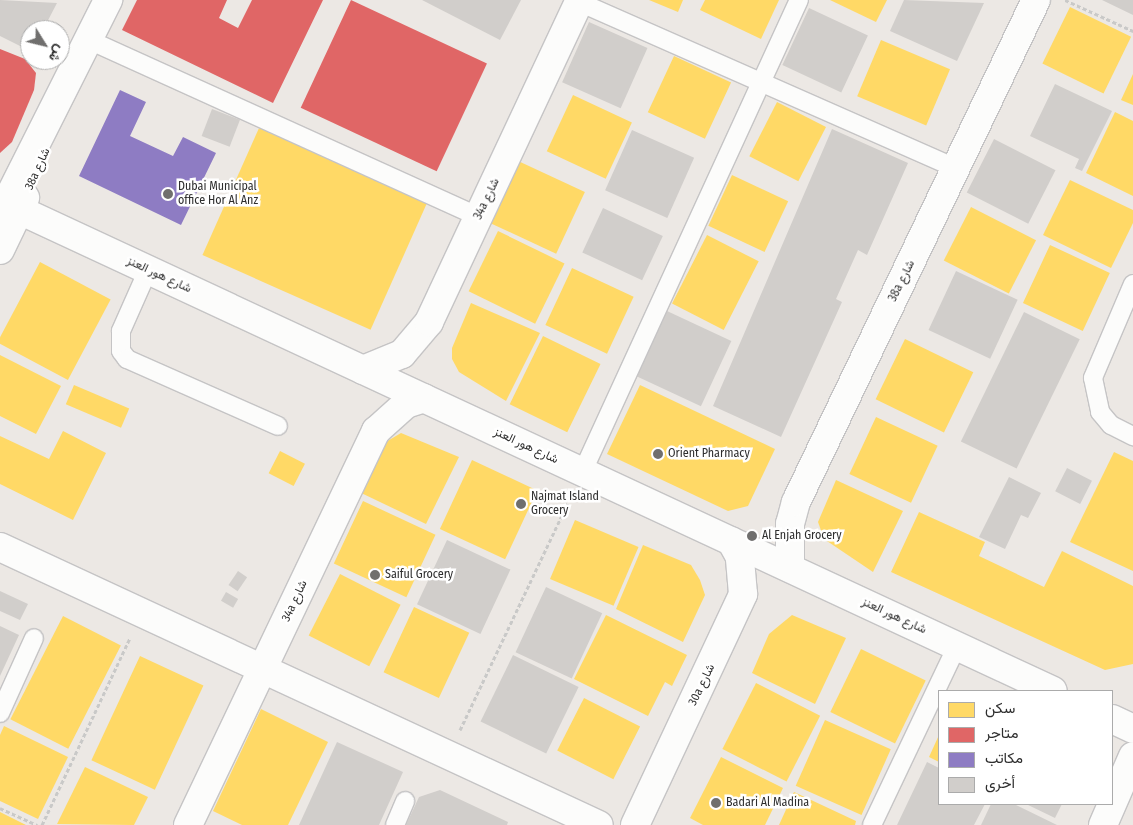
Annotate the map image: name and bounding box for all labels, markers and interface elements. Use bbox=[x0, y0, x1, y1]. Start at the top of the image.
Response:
north arrow bbox=[20, 20, 70, 70]
text: ش bbox=[45, 42, 69, 65]
street label: 38a شارع bbox=[22, 146, 54, 192]
street label: 34a شارع bbox=[471, 176, 503, 222]
place label: Dubai Municipal office Hor Al Anz bbox=[178, 180, 258, 208]
marker: Dubai Municipal office Hor Al Anz bbox=[162, 188, 174, 200]
street label: شارع هور العنز bbox=[125, 254, 193, 296]
street label: 38a شارع bbox=[886, 258, 918, 304]
street label: شارع هور العنز bbox=[492, 425, 560, 467]
place label: Orient Pharmacy bbox=[668, 447, 750, 461]
marker: Orient Pharmacy bbox=[652, 448, 664, 460]
place label: Najmat Island Grocery bbox=[531, 490, 599, 518]
marker: Najmat Island Grocery bbox=[515, 498, 527, 510]
place label: Al Enjah Grocery bbox=[762, 529, 842, 543]
marker: Al Enjah Grocery bbox=[746, 530, 758, 542]
place label: Saiful Grocery bbox=[385, 568, 453, 582]
marker: Saiful Grocery bbox=[369, 569, 381, 581]
street label: 34a شارع bbox=[279, 578, 311, 624]
street label: شارع هور العنز bbox=[860, 595, 928, 637]
street label: 30a شارع bbox=[686, 662, 718, 708]
legend bbox=[938, 690, 1113, 805]
text: سكن bbox=[985, 699, 1015, 717]
text: متاجر bbox=[985, 724, 1019, 742]
text: مكاتب bbox=[985, 749, 1023, 767]
text: أخرى bbox=[985, 774, 1015, 792]
place label: Badari Al Madina bbox=[726, 796, 809, 810]
marker: Badari Al Madina bbox=[710, 797, 722, 809]

